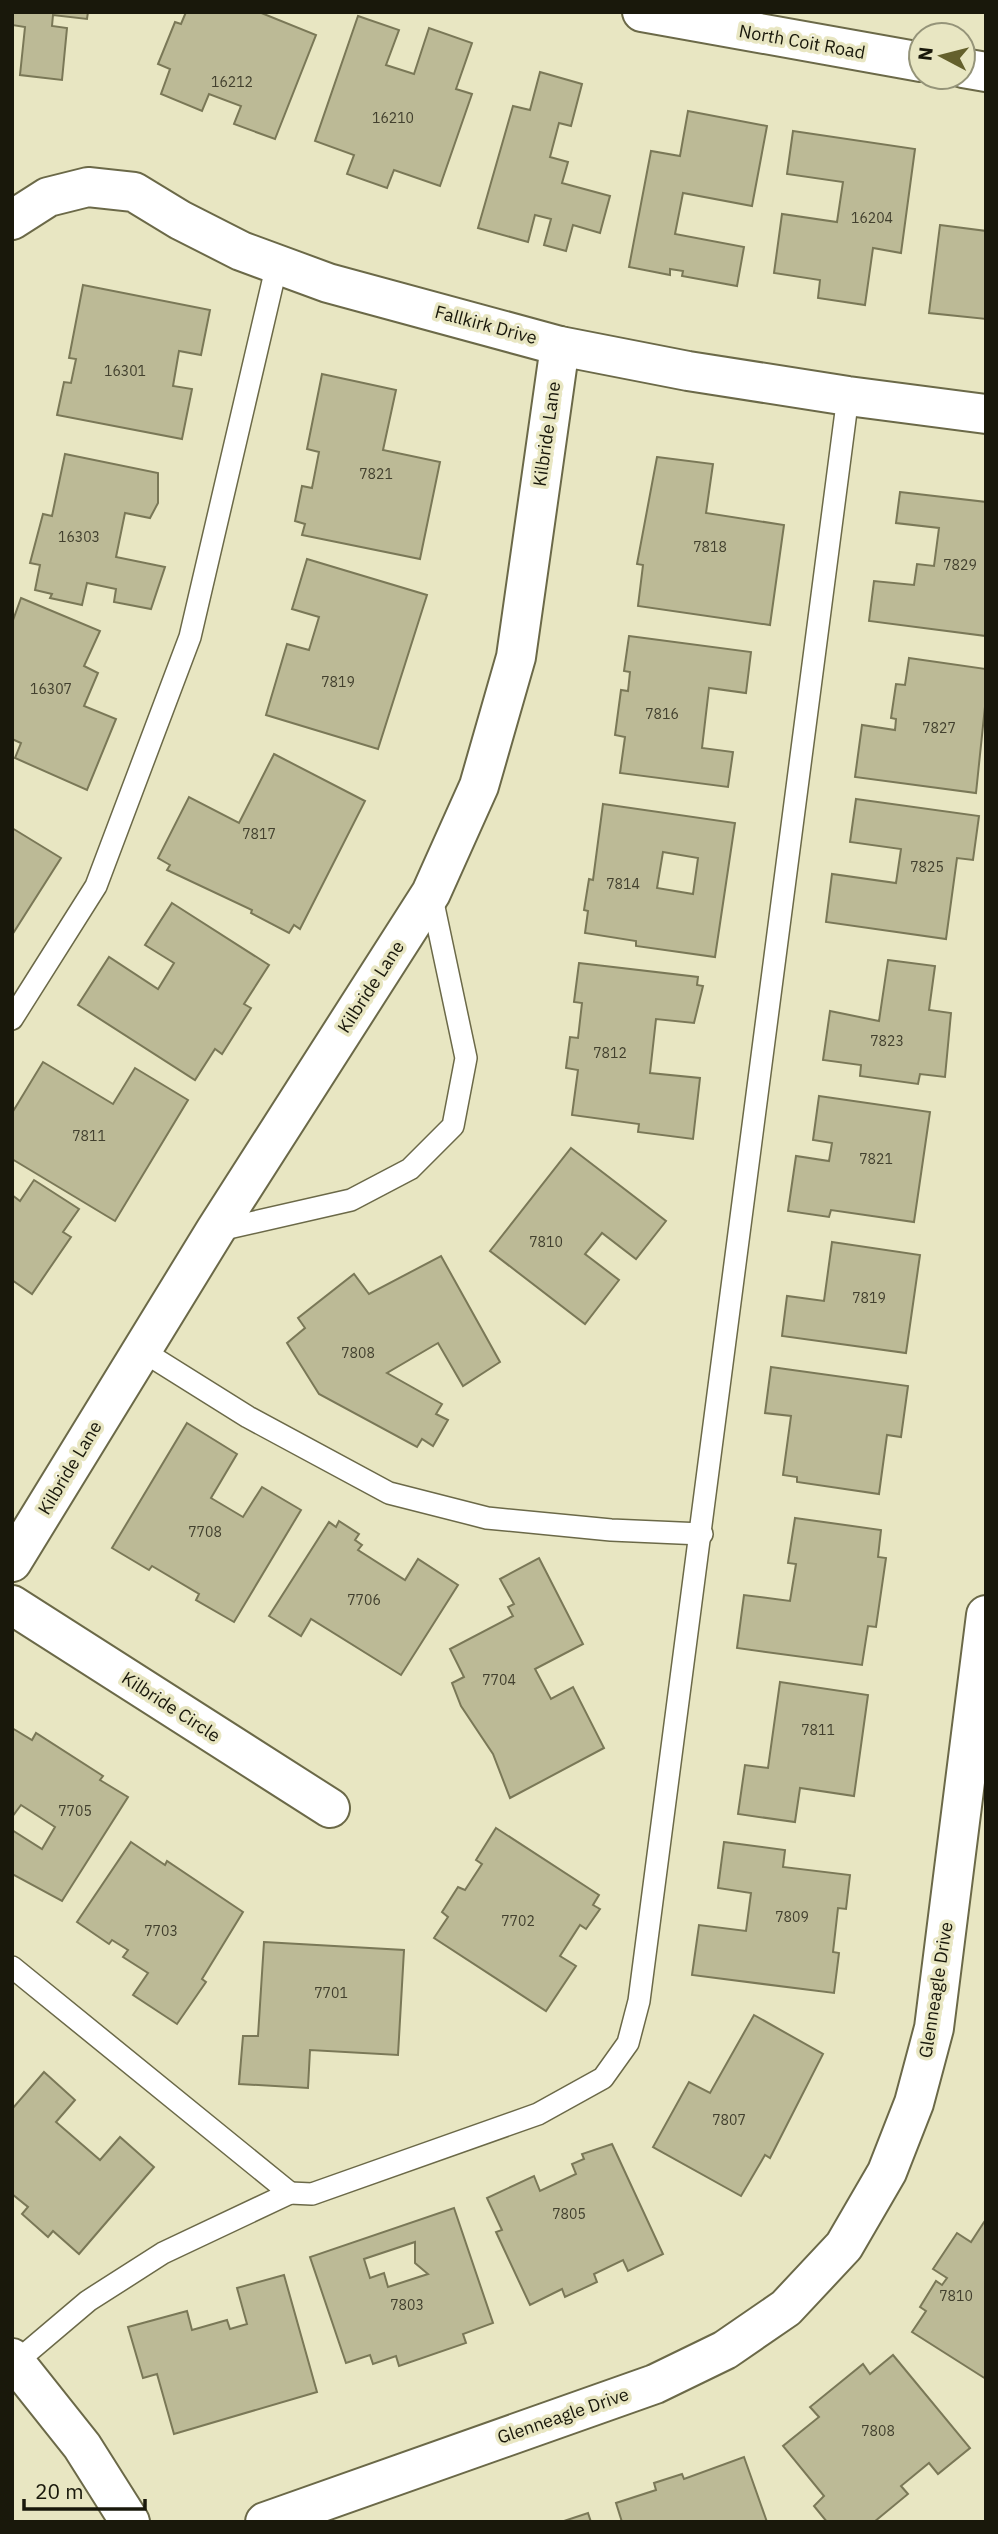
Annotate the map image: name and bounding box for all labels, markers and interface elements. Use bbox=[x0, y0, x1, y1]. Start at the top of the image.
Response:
street label: North Coit Road bbox=[737, 19, 867, 64]
north arrow bbox=[907, 21, 977, 91]
text: N bbox=[912, 46, 938, 62]
house number: 16212 bbox=[211, 73, 253, 91]
house number: 16210 bbox=[372, 109, 414, 127]
house number: 16204 bbox=[851, 209, 893, 227]
street label: Fallkirk Drive bbox=[433, 300, 540, 349]
house number: 16301 bbox=[104, 362, 146, 380]
street label: Kilbride Lane bbox=[528, 380, 565, 488]
house number: 7821 bbox=[359, 465, 393, 483]
house number: 16303 bbox=[58, 528, 100, 546]
house number: 7818 bbox=[693, 538, 727, 556]
house number: 7829 bbox=[943, 556, 977, 574]
house number: 7819 bbox=[321, 673, 355, 691]
house number: 16307 bbox=[30, 680, 72, 698]
house number: 7816 bbox=[645, 705, 679, 723]
house number: 7827 bbox=[922, 719, 956, 737]
house number: 7817 bbox=[242, 825, 276, 843]
house number: 7825 bbox=[910, 858, 944, 876]
house number: 7814 bbox=[606, 875, 640, 893]
street label: Kilbride Lane bbox=[332, 936, 409, 1037]
house number: 7823 bbox=[870, 1032, 904, 1050]
house number: 7812 bbox=[593, 1044, 627, 1062]
house number: 7811 bbox=[72, 1127, 106, 1145]
house number: 7821 bbox=[859, 1150, 893, 1168]
house number: 7810 bbox=[529, 1233, 563, 1251]
house number: 7819 bbox=[852, 1289, 886, 1307]
house number: 7808 bbox=[341, 1344, 375, 1362]
street label: Kilbride Lane bbox=[33, 1416, 107, 1519]
house number: 7708 bbox=[188, 1523, 222, 1541]
house number: 7706 bbox=[347, 1591, 381, 1609]
street label: Kilbride Circle bbox=[118, 1666, 225, 1747]
house number: 7704 bbox=[482, 1671, 516, 1689]
house number: 7811 bbox=[801, 1721, 835, 1739]
house number: 7705 bbox=[58, 1802, 92, 1820]
house number: 7809 bbox=[775, 1908, 809, 1926]
house number: 7702 bbox=[501, 1912, 535, 1930]
street label: Glenneagle Drive bbox=[913, 1920, 958, 2060]
house number: 7703 bbox=[144, 1922, 178, 1940]
house number: 7701 bbox=[314, 1984, 348, 2002]
house number: 7807 bbox=[712, 2111, 746, 2129]
house number: 7805 bbox=[552, 2205, 586, 2223]
house number: 7810 bbox=[939, 2287, 973, 2305]
house number: 7803 bbox=[390, 2296, 424, 2314]
street label: Glenneagle Drive bbox=[494, 2382, 632, 2449]
house number: 7808 bbox=[861, 2422, 895, 2440]
scale bar bbox=[24, 2468, 145, 2512]
text: 20 m bbox=[35, 2477, 84, 2505]

